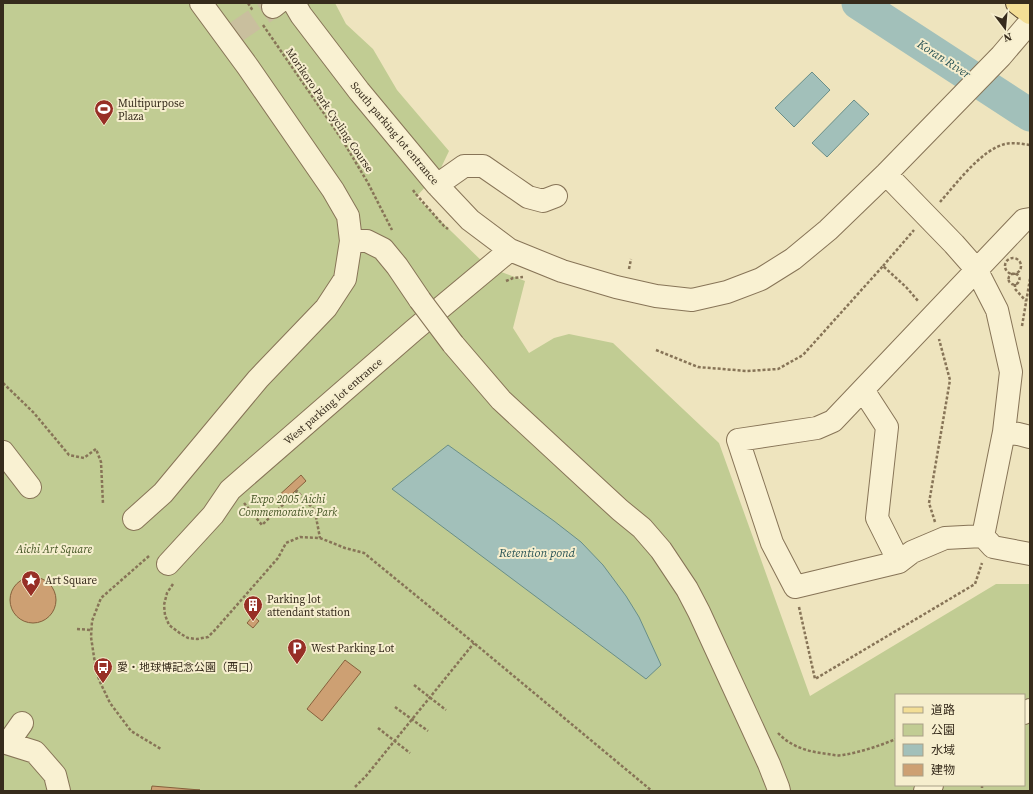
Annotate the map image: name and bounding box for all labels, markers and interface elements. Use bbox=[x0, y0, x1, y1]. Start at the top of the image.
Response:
north arrow bbox=[985, 8, 1025, 48]
text: N bbox=[1002, 29, 1014, 45]
water label: Koran River bbox=[914, 35, 975, 83]
street label: Morikoro Park Cycling Course bbox=[282, 45, 377, 176]
street label: South parking lot entrance bbox=[347, 79, 442, 188]
place label: Multipurpose Plaza bbox=[118, 96, 185, 124]
sports icon: Multipurpose Plaza bbox=[93, 98, 115, 126]
street label: West parking lot entrance bbox=[281, 354, 386, 448]
park label: Expo 2005 Aichi Commemorative Park bbox=[239, 492, 338, 520]
park label: Aichi Art Square bbox=[15, 542, 92, 557]
water label: Retention pond bbox=[498, 545, 576, 561]
place icon: Art Square bbox=[20, 569, 42, 597]
place label: Art Square bbox=[45, 573, 98, 588]
place label: Parking lot attendant station bbox=[267, 592, 350, 620]
building icon: Parking lot attendant station bbox=[242, 594, 264, 622]
parking icon: West Parking Lot bbox=[286, 637, 308, 665]
place label: West Parking Lot bbox=[311, 641, 395, 656]
bus stop icon: 愛・地球博記念公園（西口） bbox=[92, 656, 114, 684]
place label: 愛・地球博記念公園（西口） bbox=[117, 660, 260, 675]
legend bbox=[895, 694, 1025, 786]
text: 道路 bbox=[931, 702, 955, 718]
text: 公園 bbox=[931, 722, 955, 738]
text: 水域 bbox=[931, 742, 955, 758]
text: 建物 bbox=[931, 762, 955, 778]

